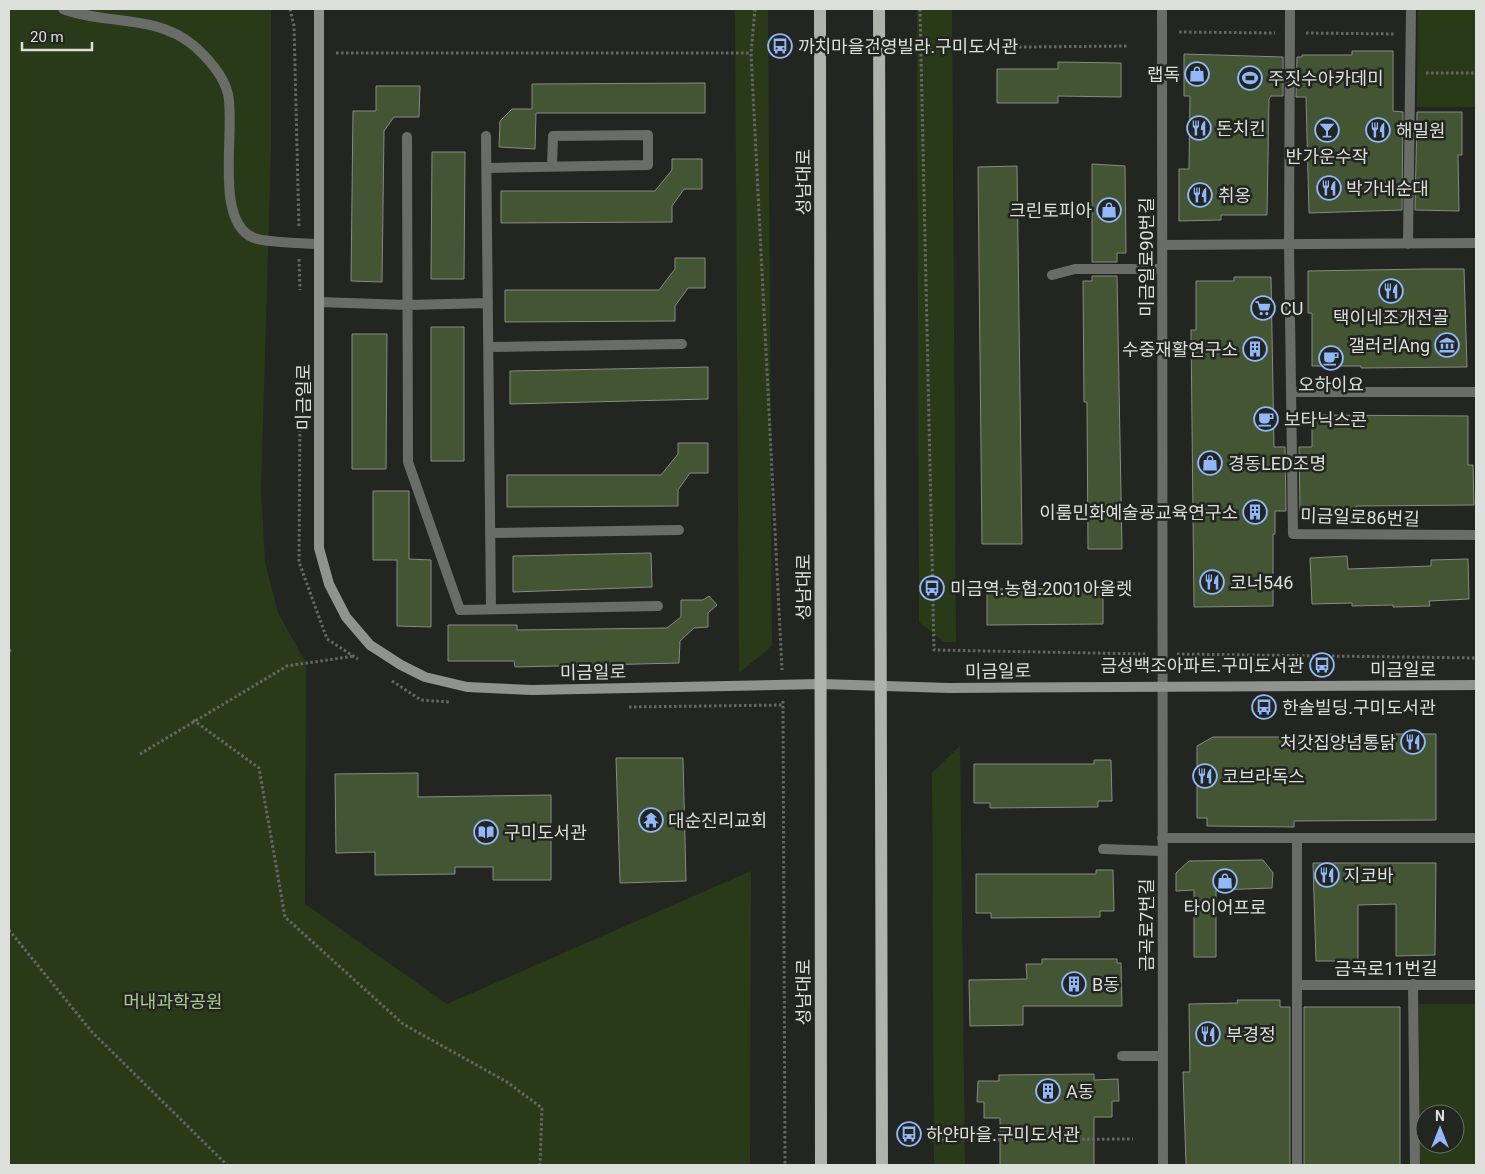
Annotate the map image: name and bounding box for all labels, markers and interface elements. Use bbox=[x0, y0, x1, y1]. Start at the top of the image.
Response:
scale bar bbox=[22, 20, 92, 52]
text: 20 m bbox=[30, 28, 64, 46]
bus stop icon: 까치마을건영빌라.구미도서관 bbox=[767, 33, 793, 59]
place label: 까치마을건영빌라.구미도서관 bbox=[798, 36, 1018, 57]
shop icon: 랩독 bbox=[1184, 61, 1210, 87]
place label: 랩독 bbox=[1147, 64, 1180, 85]
sports icon: 주짓수아카데미 bbox=[1237, 65, 1263, 91]
place label: 주짓수아카데미 bbox=[1268, 68, 1384, 89]
restaurant icon: 돈치킨 bbox=[1186, 115, 1212, 141]
bar icon: 반가운수작 bbox=[1314, 117, 1340, 143]
restaurant icon: 해밀원 bbox=[1365, 117, 1391, 143]
place label: 돈치킨 bbox=[1216, 118, 1266, 139]
place label: 해밀원 bbox=[1396, 120, 1446, 141]
place label: 반가운수작 bbox=[1286, 146, 1368, 167]
street label: 성남대로 bbox=[793, 149, 814, 215]
restaurant icon: 박가네순대 bbox=[1316, 175, 1342, 201]
place label: 박가네순대 bbox=[1346, 178, 1429, 199]
restaurant icon: 취옹 bbox=[1187, 182, 1213, 208]
place label: 취옹 bbox=[1218, 185, 1251, 206]
shop icon: 크린토피아 bbox=[1096, 197, 1122, 223]
street label: 미금일로90번길 bbox=[1136, 197, 1157, 317]
place label: 크린토피아 bbox=[1009, 200, 1092, 221]
restaurant icon: 택이네조개전골 bbox=[1378, 278, 1404, 304]
supermarket icon: CU bbox=[1250, 295, 1276, 321]
place label: CU bbox=[1280, 298, 1303, 319]
place label: 택이네조개전골 bbox=[1333, 307, 1449, 328]
museum icon: 갤러리Ang bbox=[1434, 332, 1460, 358]
place label: 갤러리Ang bbox=[1349, 335, 1430, 356]
building icon: 수중재활연구소 bbox=[1242, 336, 1268, 362]
place label: 수중재활연구소 bbox=[1122, 339, 1238, 360]
cafe icon: 오하이요 bbox=[1318, 345, 1344, 371]
street label: 미금일로 bbox=[293, 364, 314, 430]
place label: 오하이요 bbox=[1298, 374, 1364, 395]
cafe icon: 보타닉스콘 bbox=[1253, 406, 1279, 432]
place label: 보타닉스콘 bbox=[1284, 409, 1367, 430]
shop icon: 경동LED조명 bbox=[1197, 450, 1223, 476]
place label: 경동LED조명 bbox=[1228, 453, 1326, 474]
building icon: 이룸민화예술굥교육연구소 bbox=[1242, 499, 1268, 525]
place label: 이룸민화예술굥교육연구소 bbox=[1039, 502, 1238, 523]
street label: 미금일로86번길 bbox=[1300, 504, 1420, 530]
street label: 성남대로 bbox=[793, 554, 814, 620]
restaurant icon: 코너546 bbox=[1199, 569, 1225, 595]
place label: 코너546 bbox=[1230, 572, 1293, 593]
bus stop icon: 미금역.농협.2001아울렛 bbox=[919, 575, 945, 601]
place label: 미금역.농협.2001아울렛 bbox=[950, 578, 1132, 599]
bus stop icon: 금성백조아파트.구미도서관 bbox=[1309, 652, 1335, 678]
place label: 금성백조아파트.구미도서관 bbox=[1101, 655, 1304, 676]
street label: 미금일로 bbox=[1370, 659, 1436, 680]
street label: 미금일로 bbox=[965, 660, 1031, 682]
street label: 미금일로 bbox=[560, 661, 626, 683]
bus stop icon: 한솔빌딩.구미도서관 bbox=[1251, 694, 1277, 720]
place label: 한솔빌딩.구미도서관 bbox=[1282, 697, 1436, 718]
restaurant icon: 처갓집양념통닭 bbox=[1400, 729, 1426, 755]
place label: 처갓집양념통닭 bbox=[1280, 732, 1396, 753]
restaurant icon: 코브라독스 bbox=[1192, 763, 1218, 789]
place label: 코브라독스 bbox=[1222, 766, 1305, 787]
temple icon: 대순진리교회 bbox=[638, 807, 664, 833]
place label: 대순진리교회 bbox=[668, 810, 767, 831]
library icon: 구미도서관 bbox=[473, 819, 499, 845]
place label: 구미도서관 bbox=[504, 822, 587, 843]
restaurant icon: 지코바 bbox=[1314, 862, 1340, 888]
place label: 지코바 bbox=[1344, 865, 1394, 886]
shop icon: 타이어프로 bbox=[1212, 868, 1238, 894]
street label: 금곡로7번길 bbox=[1136, 879, 1157, 971]
place label: 타이어프로 bbox=[1184, 897, 1266, 918]
street label: 금곡로11번길 bbox=[1334, 958, 1438, 979]
street label: 성남대로 bbox=[793, 959, 814, 1025]
building icon: B동 bbox=[1061, 971, 1087, 997]
place label: B동 bbox=[1092, 974, 1120, 995]
park label: 머내과학공원 bbox=[123, 991, 223, 1012]
restaurant icon: 부경정 bbox=[1195, 1021, 1221, 1047]
place label: 부경정 bbox=[1226, 1024, 1276, 1045]
building icon: A동 bbox=[1035, 1078, 1061, 1104]
place label: A동 bbox=[1066, 1081, 1094, 1102]
north arrow bbox=[1415, 1104, 1465, 1154]
text: N bbox=[1435, 1108, 1445, 1124]
bus stop icon: 하얀마을.구미도서관 bbox=[896, 1121, 922, 1147]
place label: 하얀마을.구미도서관 bbox=[926, 1124, 1080, 1145]

